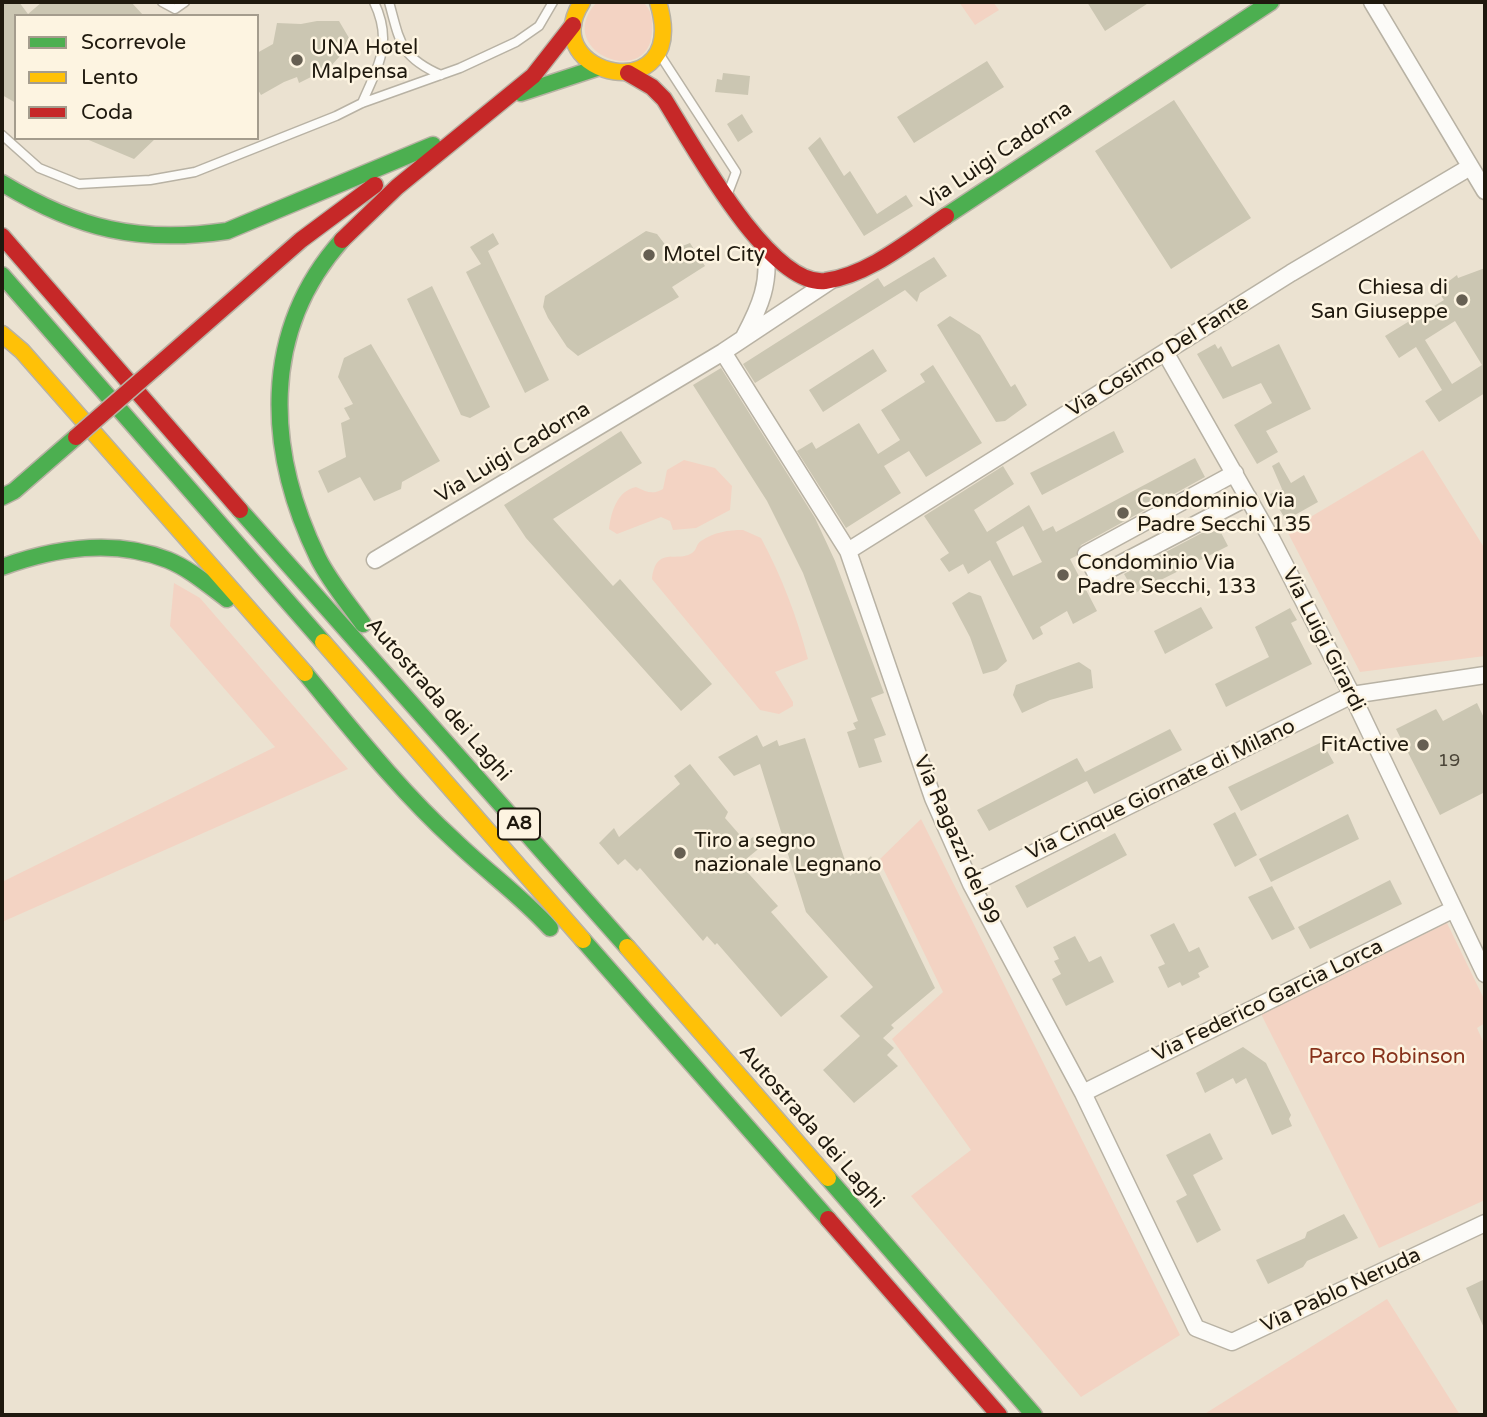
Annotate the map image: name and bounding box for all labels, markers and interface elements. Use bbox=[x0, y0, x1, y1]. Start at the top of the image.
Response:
legend bbox=[14, 14, 259, 140]
text: Scorrevole bbox=[81, 30, 186, 55]
place label: UNA Hotel Malpensa bbox=[311, 35, 418, 85]
marker: UNA Hotel Malpensa bbox=[289, 52, 305, 68]
text: Lento bbox=[81, 65, 138, 90]
street label: Via Luigi Cadorna bbox=[917, 96, 1077, 216]
text: Coda bbox=[81, 100, 133, 125]
place label: Motel City bbox=[663, 242, 765, 268]
marker: Motel City bbox=[641, 247, 657, 263]
place label: Chiesa di San Giuseppe bbox=[1311, 275, 1448, 325]
street label: Via Cosimo Del Fante bbox=[1062, 291, 1254, 423]
marker: Chiesa di San Giuseppe bbox=[1454, 292, 1470, 308]
street label: Via Luigi Cadorna bbox=[431, 397, 595, 509]
place label: Condominio Via Padre Secchi 135 bbox=[1137, 488, 1311, 538]
marker: Condominio Via Padre Secchi 135 bbox=[1115, 505, 1131, 521]
place label: Condominio Via Padre Secchi, 133 bbox=[1077, 550, 1256, 600]
street label: Via Luigi Girardi bbox=[1276, 564, 1370, 716]
marker: Condominio Via Padre Secchi, 133 bbox=[1055, 567, 1071, 583]
street label: Autostrada dei Laghi bbox=[360, 613, 516, 787]
street label: Via Cinque Giornate di Milano bbox=[1022, 714, 1300, 866]
place label: FitActive bbox=[1320, 732, 1409, 758]
marker: FitActive bbox=[1415, 737, 1431, 753]
house number: 19 bbox=[1438, 750, 1460, 772]
street label: Via Ragazzi del 99 bbox=[907, 752, 1005, 928]
road number: A8 bbox=[498, 808, 540, 839]
place label: Tiro a segno nazionale Legnano bbox=[694, 828, 882, 878]
marker: Tiro a segno nazionale Legnano bbox=[672, 845, 688, 861]
street label: Via Federico Garcia Lorca bbox=[1149, 934, 1387, 1068]
street label: Autostrada dei Laghi bbox=[733, 1040, 889, 1214]
park label: Parco Robinson bbox=[1308, 1044, 1466, 1070]
street label: Via Pablo Neruda bbox=[1257, 1243, 1425, 1339]

